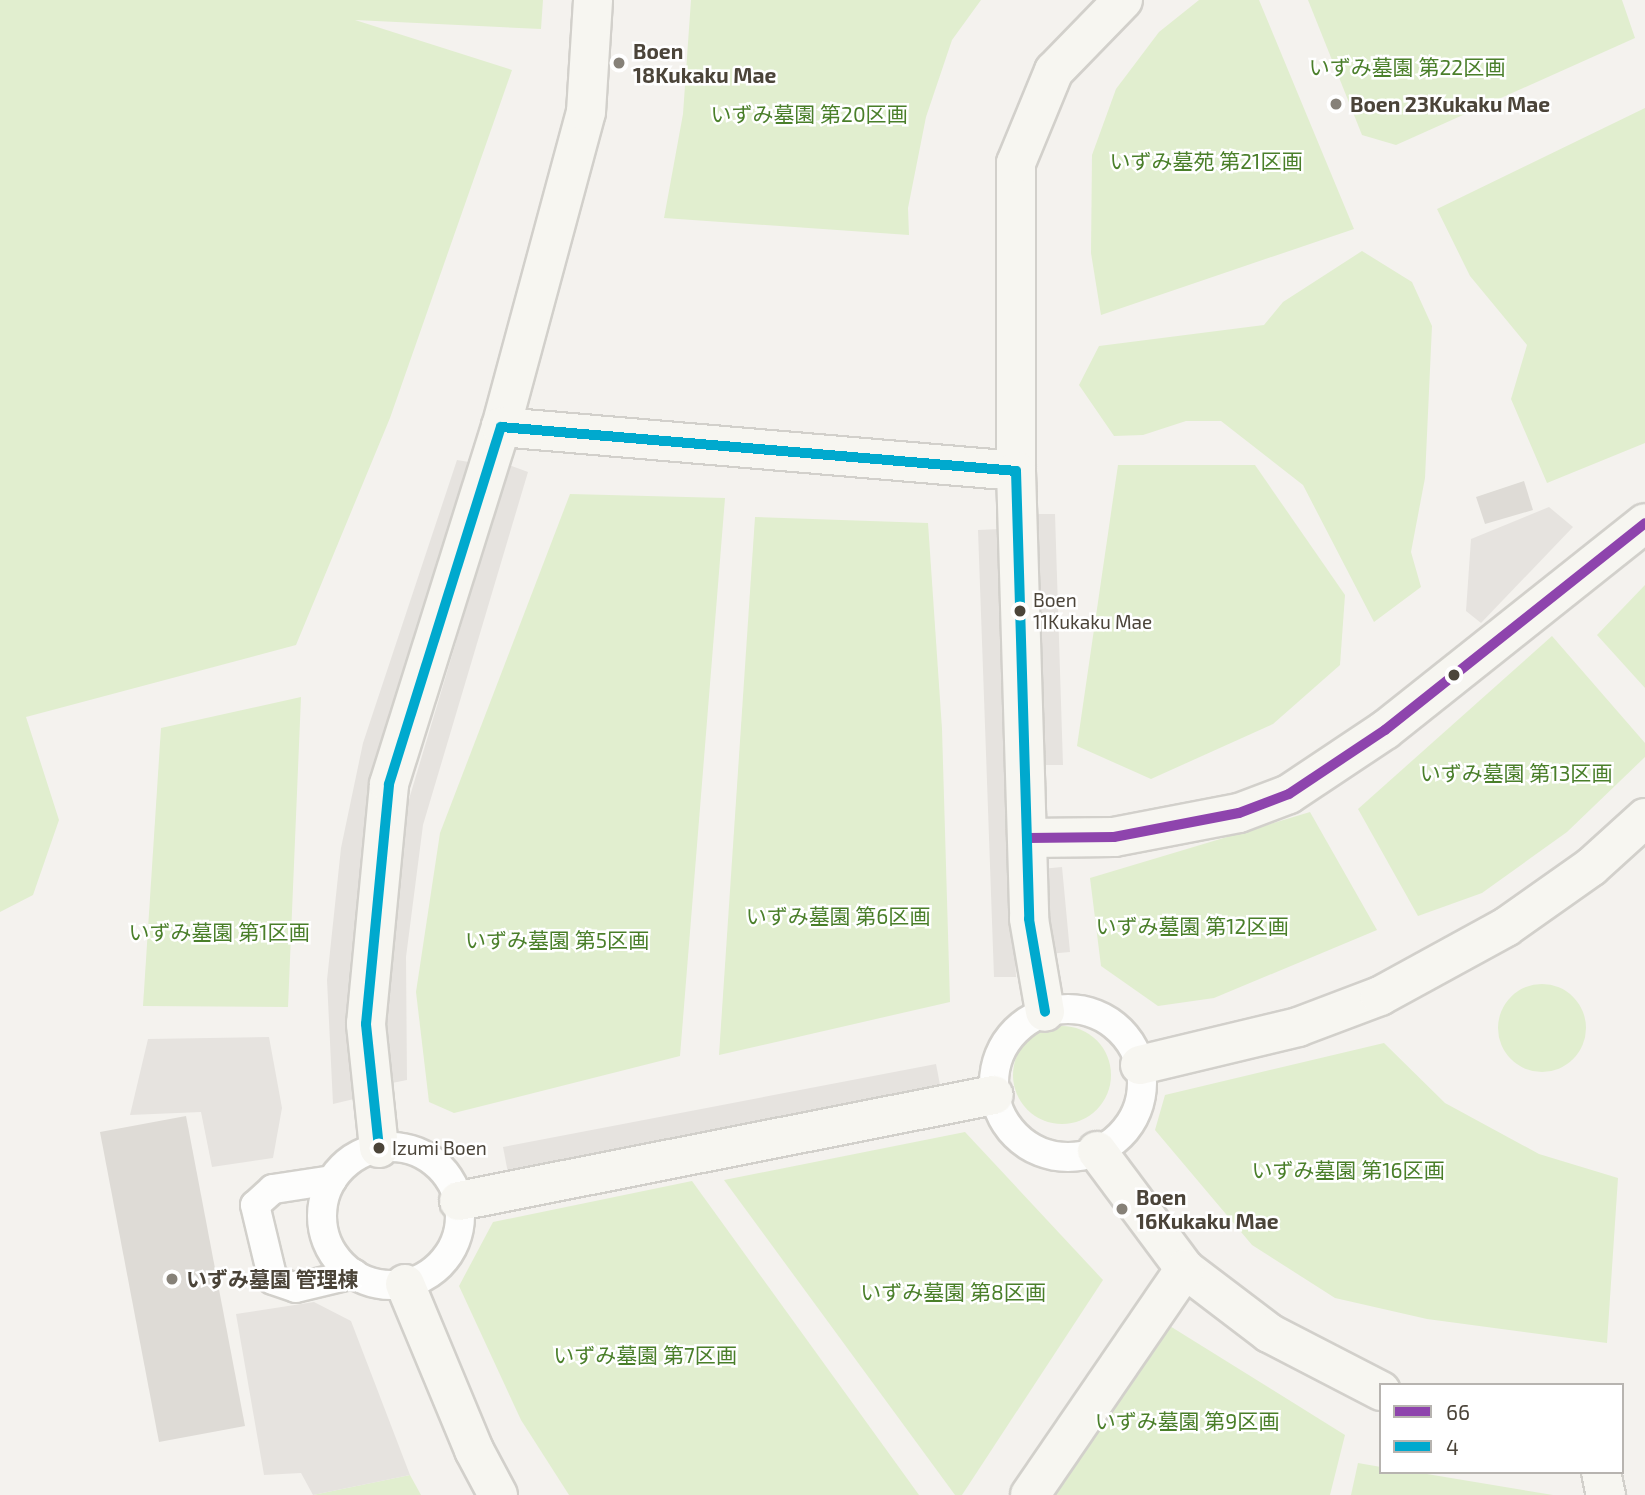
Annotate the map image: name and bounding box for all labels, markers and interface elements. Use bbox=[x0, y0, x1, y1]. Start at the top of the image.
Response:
place label: Boen 18Kukaku Mae bbox=[633, 38, 776, 88]
park label: いずみ墓園 第22区画 bbox=[1309, 54, 1505, 80]
marker: Boen 18Kukaku Mae bbox=[611, 55, 627, 71]
place label: Boen 23Kukaku Mae bbox=[1350, 91, 1550, 117]
marker: Boen 23Kukaku Mae bbox=[1328, 96, 1344, 112]
park label: いずみ墓園 第20区画 bbox=[710, 101, 908, 127]
park label: いずみ墓苑 第21区画 bbox=[1110, 148, 1302, 174]
place label: Boen 11Kukaku Mae bbox=[1033, 589, 1152, 633]
marker: Boen 11Kukaku Mae bbox=[1013, 604, 1027, 618]
unlabelled marker bbox=[1447, 668, 1461, 682]
park label: いずみ墓園 第13区画 bbox=[1420, 760, 1612, 786]
park label: いずみ墓園 第6区画 bbox=[746, 903, 930, 929]
park label: いずみ墓園 第12区画 bbox=[1096, 913, 1288, 939]
park label: いずみ墓園 第1区画 bbox=[128, 919, 310, 945]
park label: いずみ墓園 第5区画 bbox=[465, 927, 649, 953]
place label: Izumi Boen bbox=[392, 1137, 487, 1159]
marker: Izumi Boen bbox=[372, 1141, 386, 1155]
park label: いずみ墓園 第16区画 bbox=[1251, 1157, 1445, 1183]
place label: Boen 16Kukaku Mae bbox=[1136, 1184, 1279, 1234]
marker: Boen 16Kukaku Mae bbox=[1114, 1201, 1130, 1217]
place label: いずみ墓園 管理棟 bbox=[186, 1266, 359, 1292]
marker: いずみ墓園 管理棟 bbox=[164, 1271, 180, 1287]
park label: いずみ墓園 第8区画 bbox=[860, 1279, 1046, 1305]
park label: いずみ墓園 第7区画 bbox=[553, 1342, 737, 1368]
legend bbox=[1379, 1383, 1624, 1474]
text: 66 bbox=[1446, 1399, 1470, 1424]
park label: いずみ墓園 第9区画 bbox=[1095, 1408, 1279, 1434]
text: 4 bbox=[1446, 1434, 1459, 1459]

